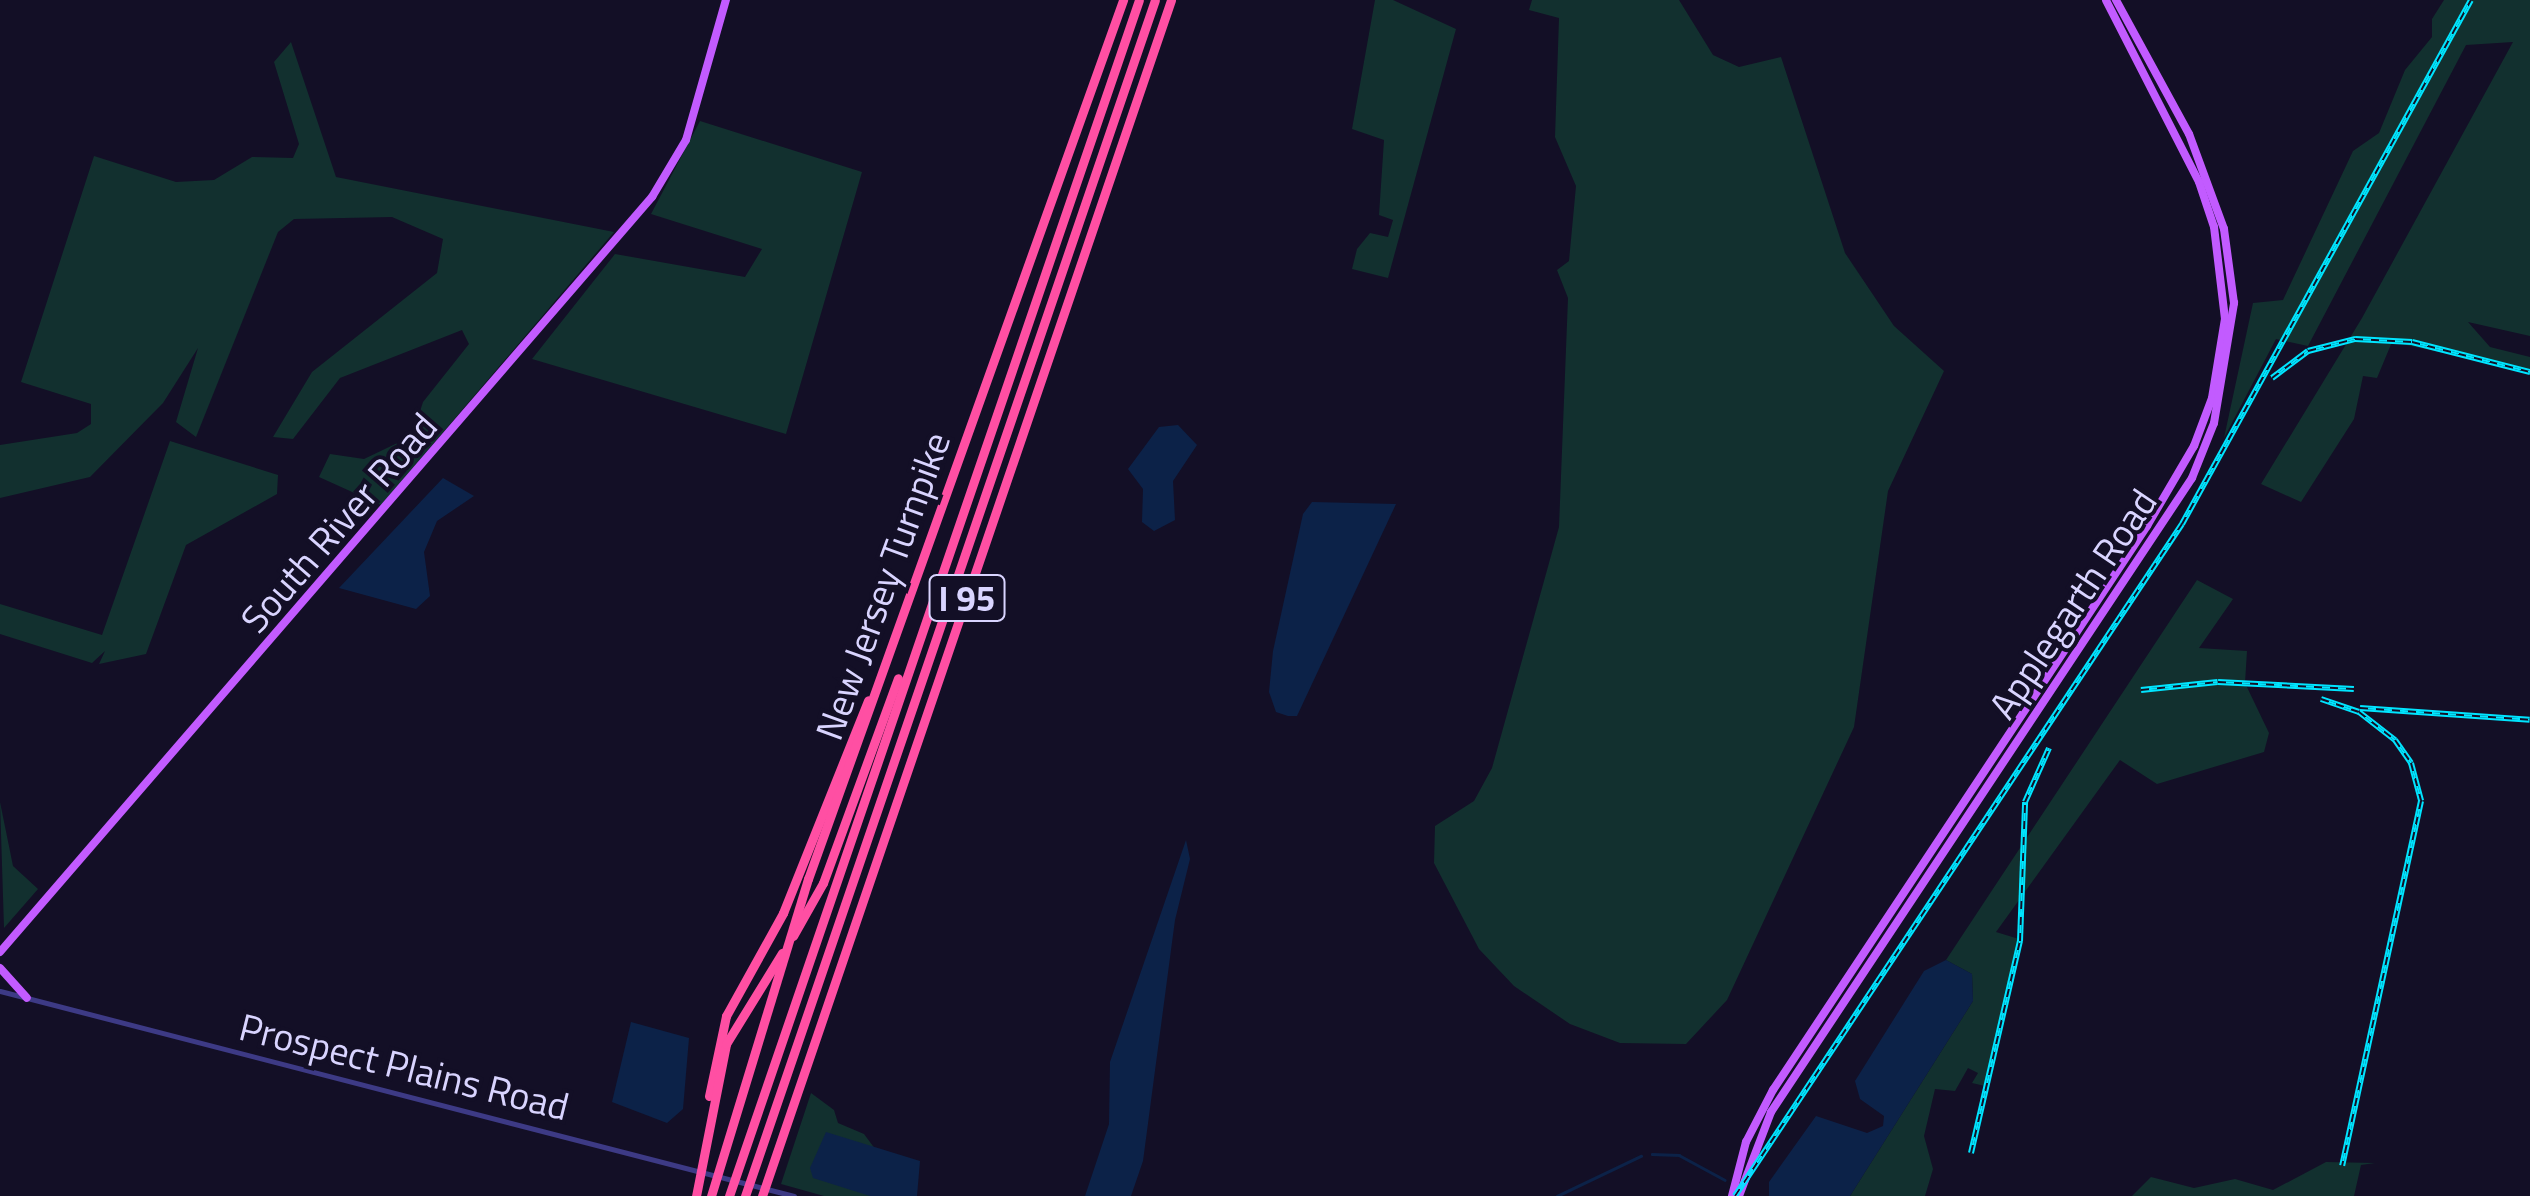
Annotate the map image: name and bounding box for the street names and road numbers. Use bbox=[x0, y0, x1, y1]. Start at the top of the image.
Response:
street label: South River Road bbox=[231, 404, 447, 642]
street label: New Jersey Turnpike bbox=[806, 426, 960, 746]
street label: Applegarth Road bbox=[1980, 481, 2166, 727]
road number: I 95 bbox=[927, 568, 1007, 628]
street label: Prospect Plains Road bbox=[235, 1004, 573, 1130]

